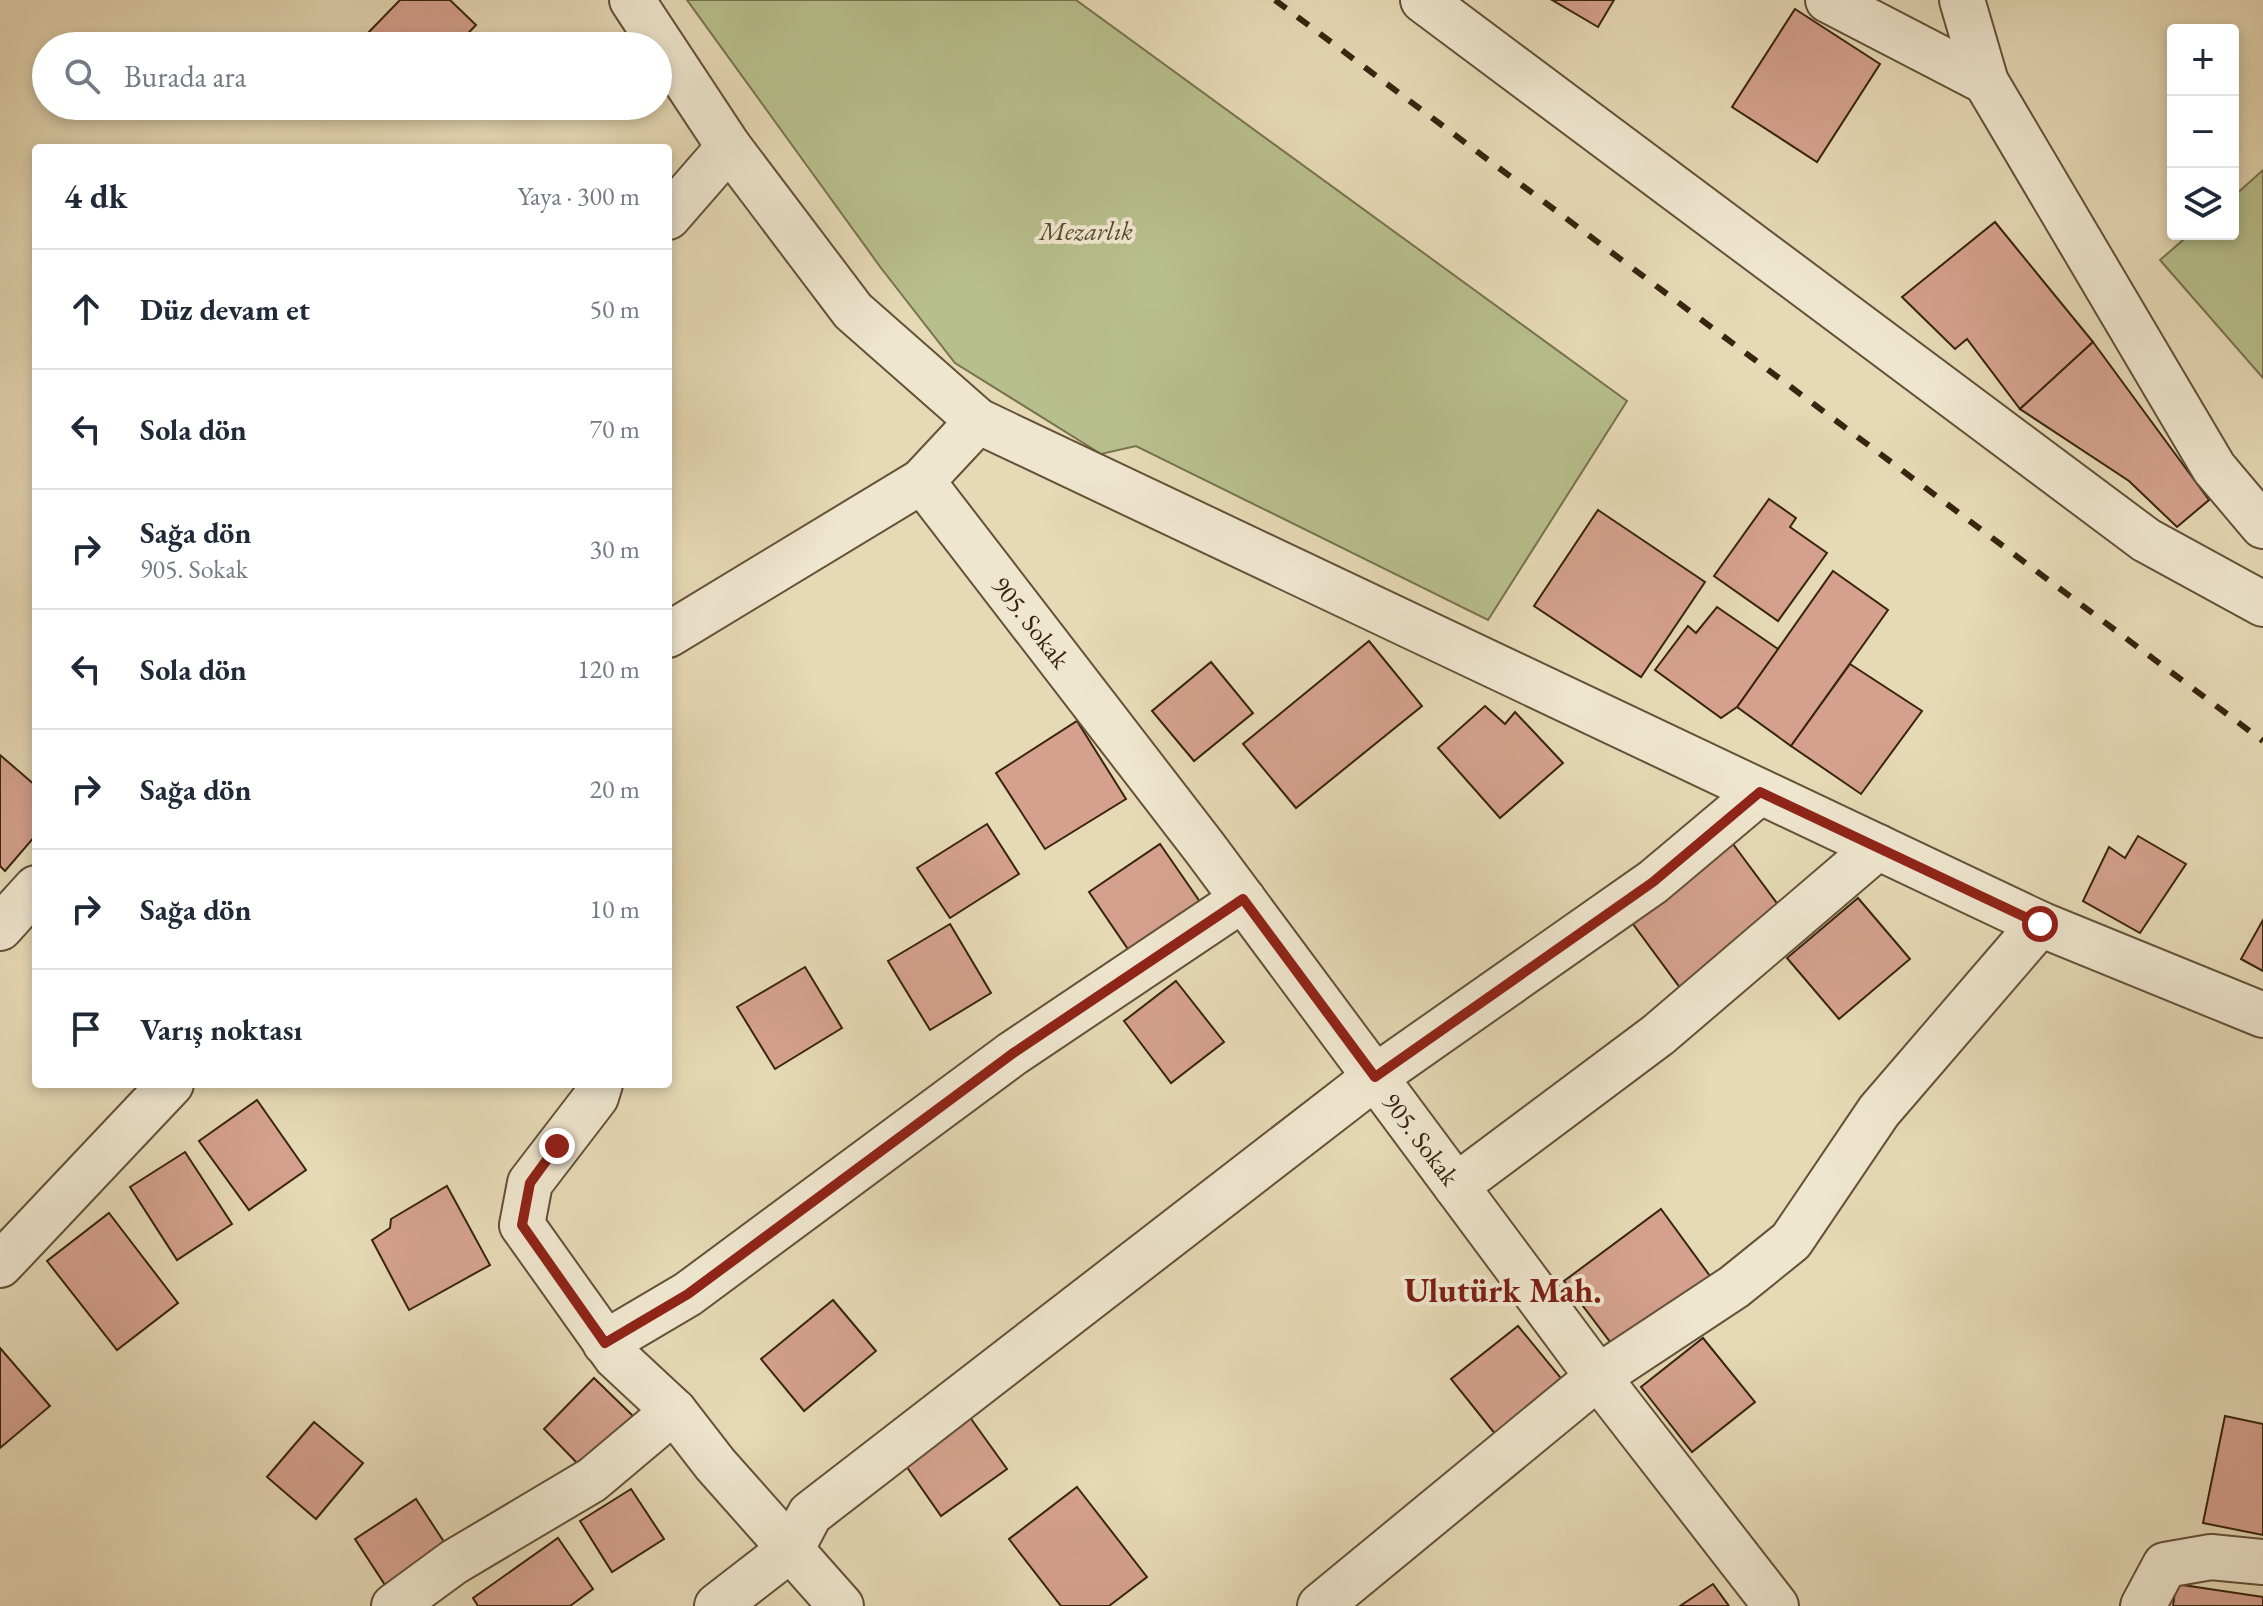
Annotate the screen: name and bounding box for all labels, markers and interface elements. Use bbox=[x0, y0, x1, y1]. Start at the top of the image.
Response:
map controls bbox=[2167, 24, 2239, 240]
button: + bbox=[2167, 24, 2239, 96]
search box bbox=[32, 32, 672, 120]
icon: search bbox=[60, 54, 104, 98]
text: Burada ara bbox=[124, 57, 247, 96]
button: − bbox=[2167, 96, 2239, 168]
button: layers bbox=[2167, 168, 2239, 240]
text: 4 dk bbox=[64, 174, 127, 218]
text: Yaya · 300 m bbox=[518, 179, 640, 213]
park label: Mezarlık bbox=[1037, 214, 1133, 248]
icon: ahead bbox=[64, 287, 108, 331]
text: Düz devam et bbox=[140, 290, 310, 329]
text: 50 m bbox=[590, 292, 640, 326]
icon: left bbox=[64, 407, 108, 451]
text: Sola dön bbox=[140, 410, 247, 449]
text: 70 m bbox=[590, 412, 640, 446]
text: Sağa dön bbox=[140, 513, 251, 552]
icon: right bbox=[64, 527, 108, 571]
text: 30 m bbox=[590, 532, 640, 566]
text: 905. Sokak bbox=[140, 552, 248, 586]
street label: 905. Sokak bbox=[984, 569, 1078, 676]
icon: left bbox=[64, 647, 108, 691]
text: Sola dön bbox=[140, 650, 247, 689]
text: 120 m bbox=[577, 652, 640, 686]
icon: right bbox=[64, 767, 108, 811]
text: Sağa dön bbox=[140, 770, 251, 809]
text: 20 m bbox=[590, 772, 640, 806]
icon: right bbox=[64, 887, 108, 931]
text: Sağa dön bbox=[140, 890, 251, 929]
text: 10 m bbox=[590, 892, 640, 926]
route start bbox=[2022, 906, 2058, 942]
icon: arrive bbox=[64, 1007, 108, 1051]
text: Varış noktası bbox=[140, 1010, 302, 1049]
street label: 905. Sokak bbox=[1375, 1086, 1468, 1193]
route end bbox=[539, 1128, 575, 1164]
district label: Ulutürk Mah. bbox=[1404, 1268, 1602, 1312]

